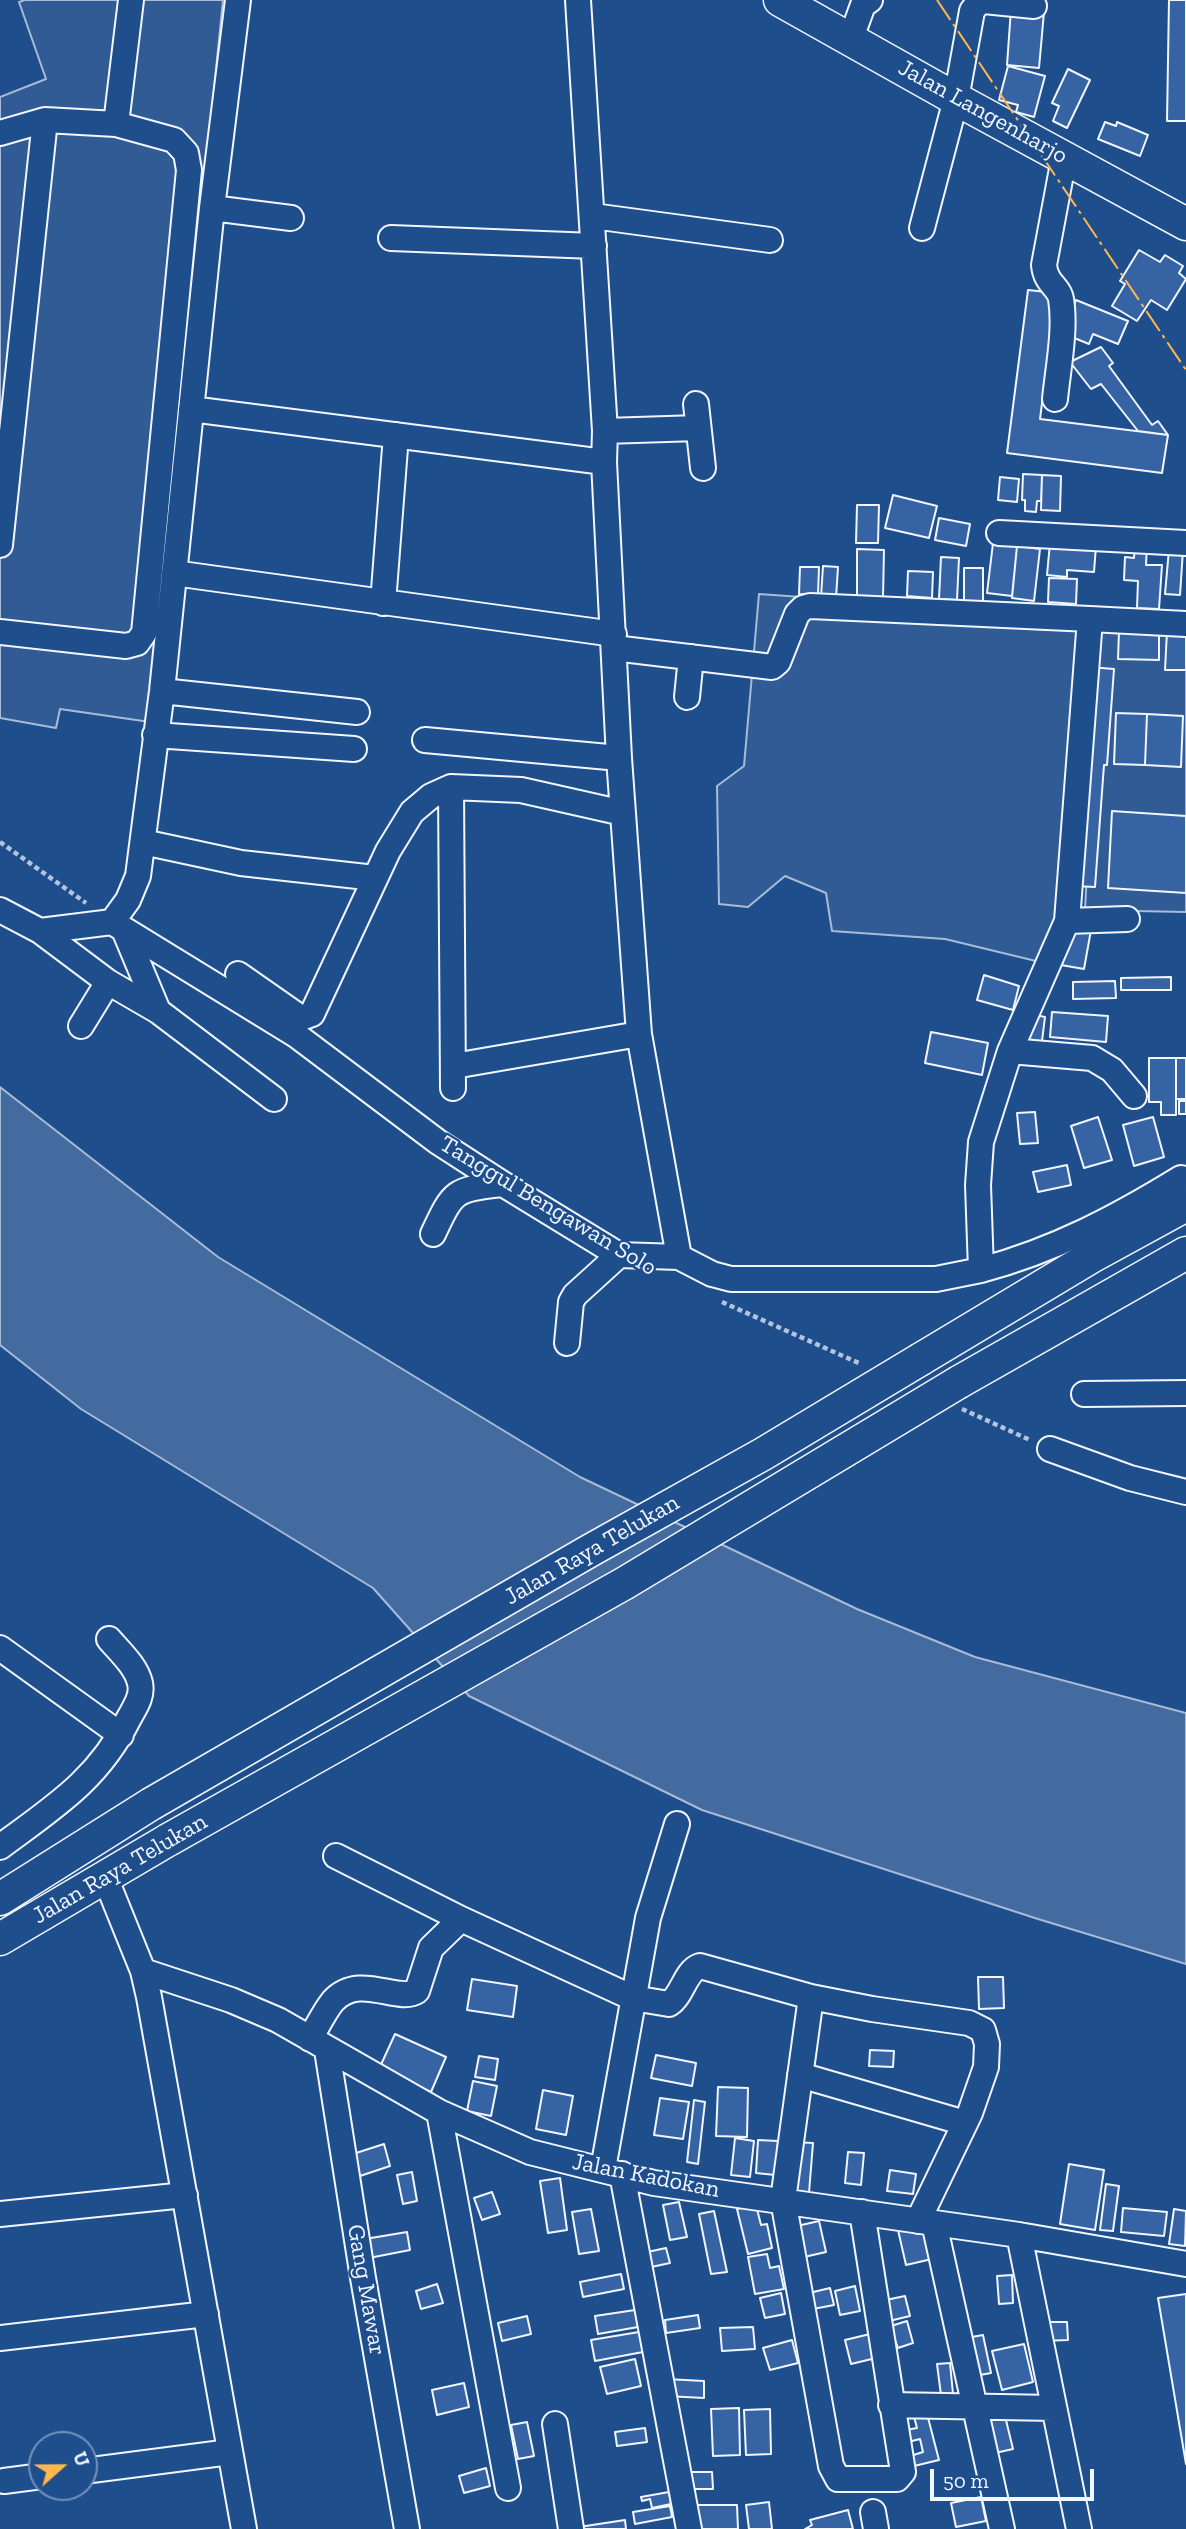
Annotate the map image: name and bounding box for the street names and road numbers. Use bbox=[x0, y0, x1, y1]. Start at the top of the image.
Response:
street label: Jalan Langenharjo bbox=[893, 54, 1073, 170]
street label: Tanggul Bengawan Solo bbox=[434, 1130, 662, 1282]
street label: Jalan Raya Telukan bbox=[500, 1488, 684, 1612]
street label: Jalan Raya Telukan bbox=[28, 1807, 212, 1931]
street label: Jalan Kadokan bbox=[570, 2148, 722, 2204]
street label: Gang Mawar bbox=[340, 2222, 392, 2358]

